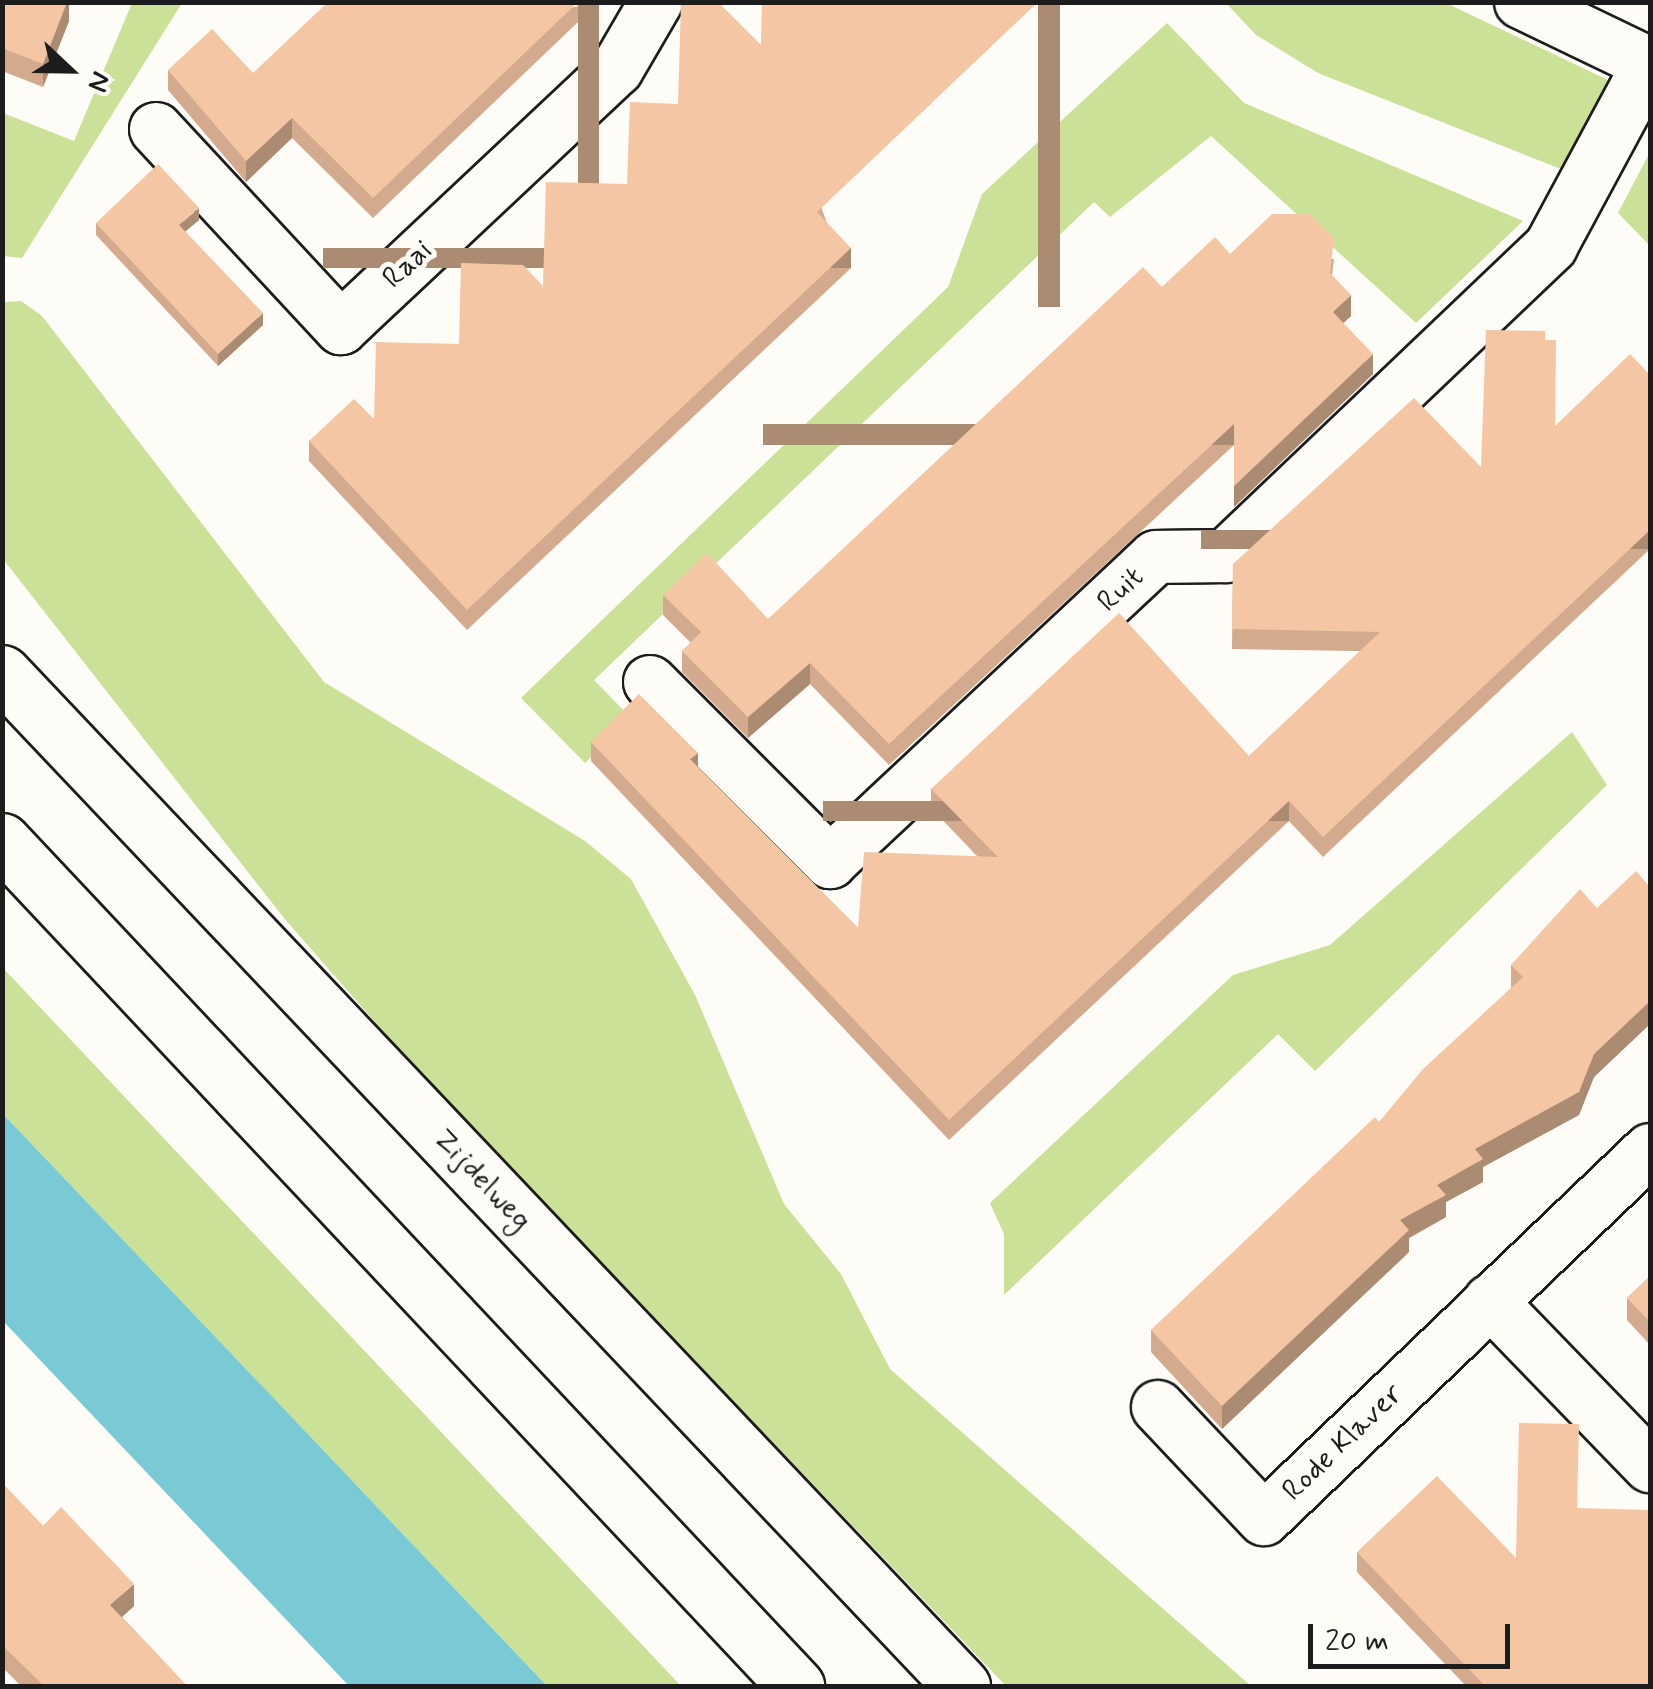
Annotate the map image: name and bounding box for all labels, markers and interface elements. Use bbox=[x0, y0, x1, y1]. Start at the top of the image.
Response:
north arrow bbox=[20, 20, 120, 120]
text: N bbox=[78, 66, 119, 97]
street label: Raai bbox=[376, 233, 440, 297]
street label: Ruit bbox=[1090, 560, 1152, 620]
street label: Zijdelweg bbox=[426, 1121, 538, 1239]
street label: Rode Klaver bbox=[1277, 1378, 1409, 1508]
scale bar bbox=[1313, 1604, 1516, 1666]
text: 20 m bbox=[1325, 1622, 1389, 1661]

